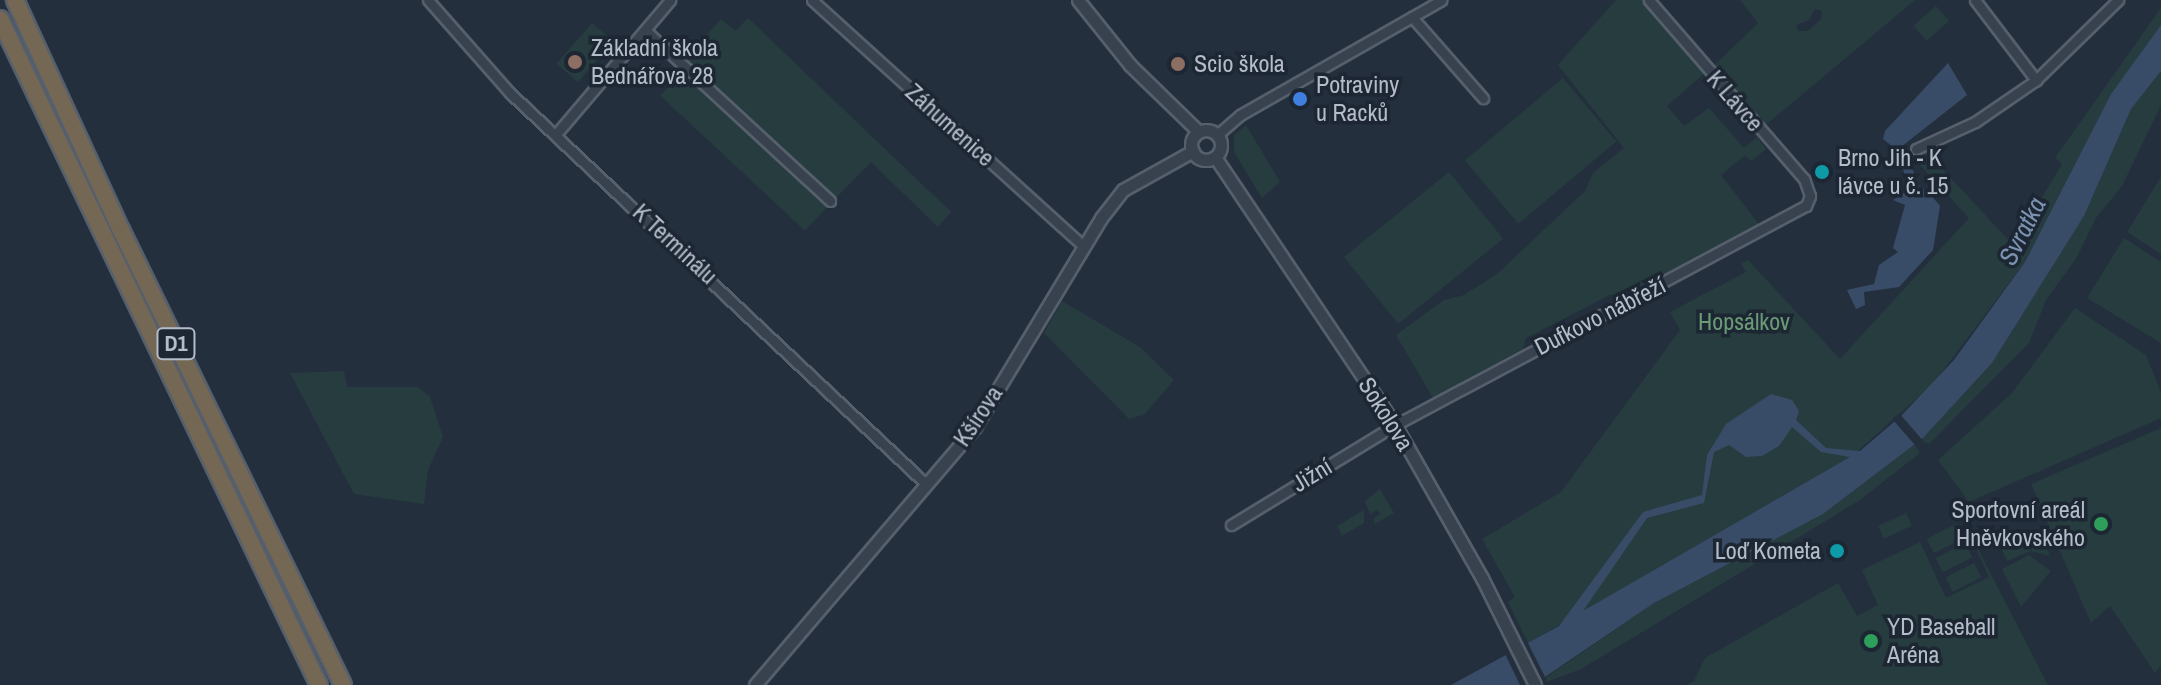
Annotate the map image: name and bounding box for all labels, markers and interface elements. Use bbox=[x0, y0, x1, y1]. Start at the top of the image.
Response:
place label: Základní škola Bednářova 28 bbox=[591, 34, 718, 90]
place label: Scio škola bbox=[1194, 50, 1285, 78]
marker: Základní škola Bednářova 28 bbox=[566, 53, 584, 71]
marker: Scio škola bbox=[1169, 55, 1187, 73]
street label: K Lávce bbox=[1701, 65, 1769, 137]
place label: Potraviny u Racků bbox=[1316, 71, 1399, 127]
street label: Záhumenice bbox=[900, 78, 1000, 172]
marker: Potraviny u Racků bbox=[1291, 90, 1309, 108]
place label: Brno Jih - K lávce u č. 15 bbox=[1838, 144, 1948, 200]
marker: Brno Jih - K lávce u č. 15 bbox=[1813, 163, 1831, 181]
water label: Svratka bbox=[1992, 192, 2052, 270]
street label: K Terminálu bbox=[627, 198, 723, 290]
street label: Dufkovo nábřeží bbox=[1530, 271, 1670, 361]
park label: Hopsálkov bbox=[1698, 308, 1790, 336]
road number: D1 bbox=[156, 326, 196, 362]
street label: Sokolova bbox=[1352, 372, 1420, 456]
street label: Kšírova bbox=[947, 380, 1009, 452]
street label: Jižní bbox=[1287, 452, 1337, 498]
place label: Sportovní areál Hněvkovského bbox=[1952, 496, 2085, 552]
marker: Sportovní areál Hněvkovského bbox=[2092, 515, 2110, 533]
place label: Loď Kometa bbox=[1715, 537, 1821, 565]
marker: Loď Kometa bbox=[1828, 542, 1846, 560]
place label: YD Baseball Aréna bbox=[1887, 613, 1995, 669]
marker: YD Baseball Aréna bbox=[1862, 632, 1880, 650]

